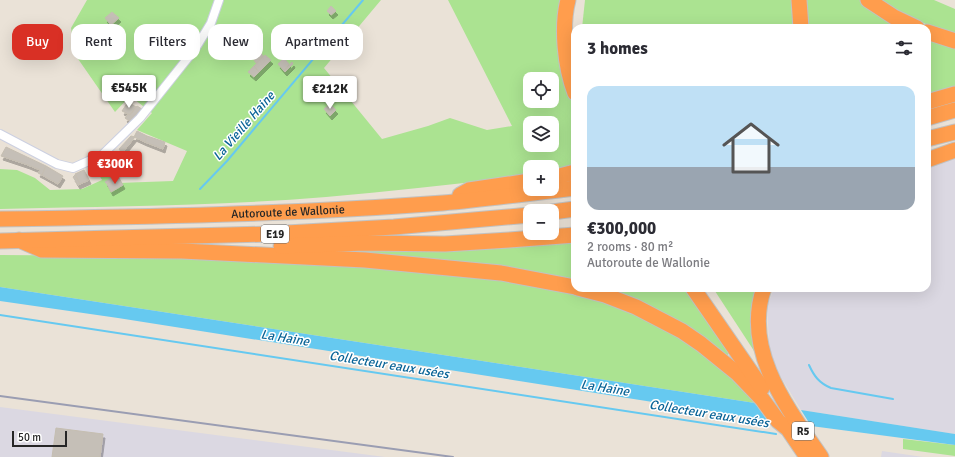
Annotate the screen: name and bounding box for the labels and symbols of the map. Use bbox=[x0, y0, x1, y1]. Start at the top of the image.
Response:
pin: €545K bbox=[101, 75, 157, 109]
pin: €212K bbox=[302, 76, 358, 110]
water label: La Vieille Haine bbox=[210, 87, 279, 164]
pin: €300K bbox=[87, 151, 143, 185]
street label: Autoroute de Wallonie bbox=[231, 202, 345, 222]
road number: E19 bbox=[261, 225, 289, 243]
water label: La Haine bbox=[260, 326, 312, 350]
water label: Collecteur eaux usées bbox=[328, 348, 451, 383]
water label: La Haine bbox=[580, 376, 632, 400]
water label: Collecteur eaux usées bbox=[648, 397, 771, 432]
road number: R5 bbox=[792, 422, 814, 440]
scale bar bbox=[12, 429, 67, 448]

